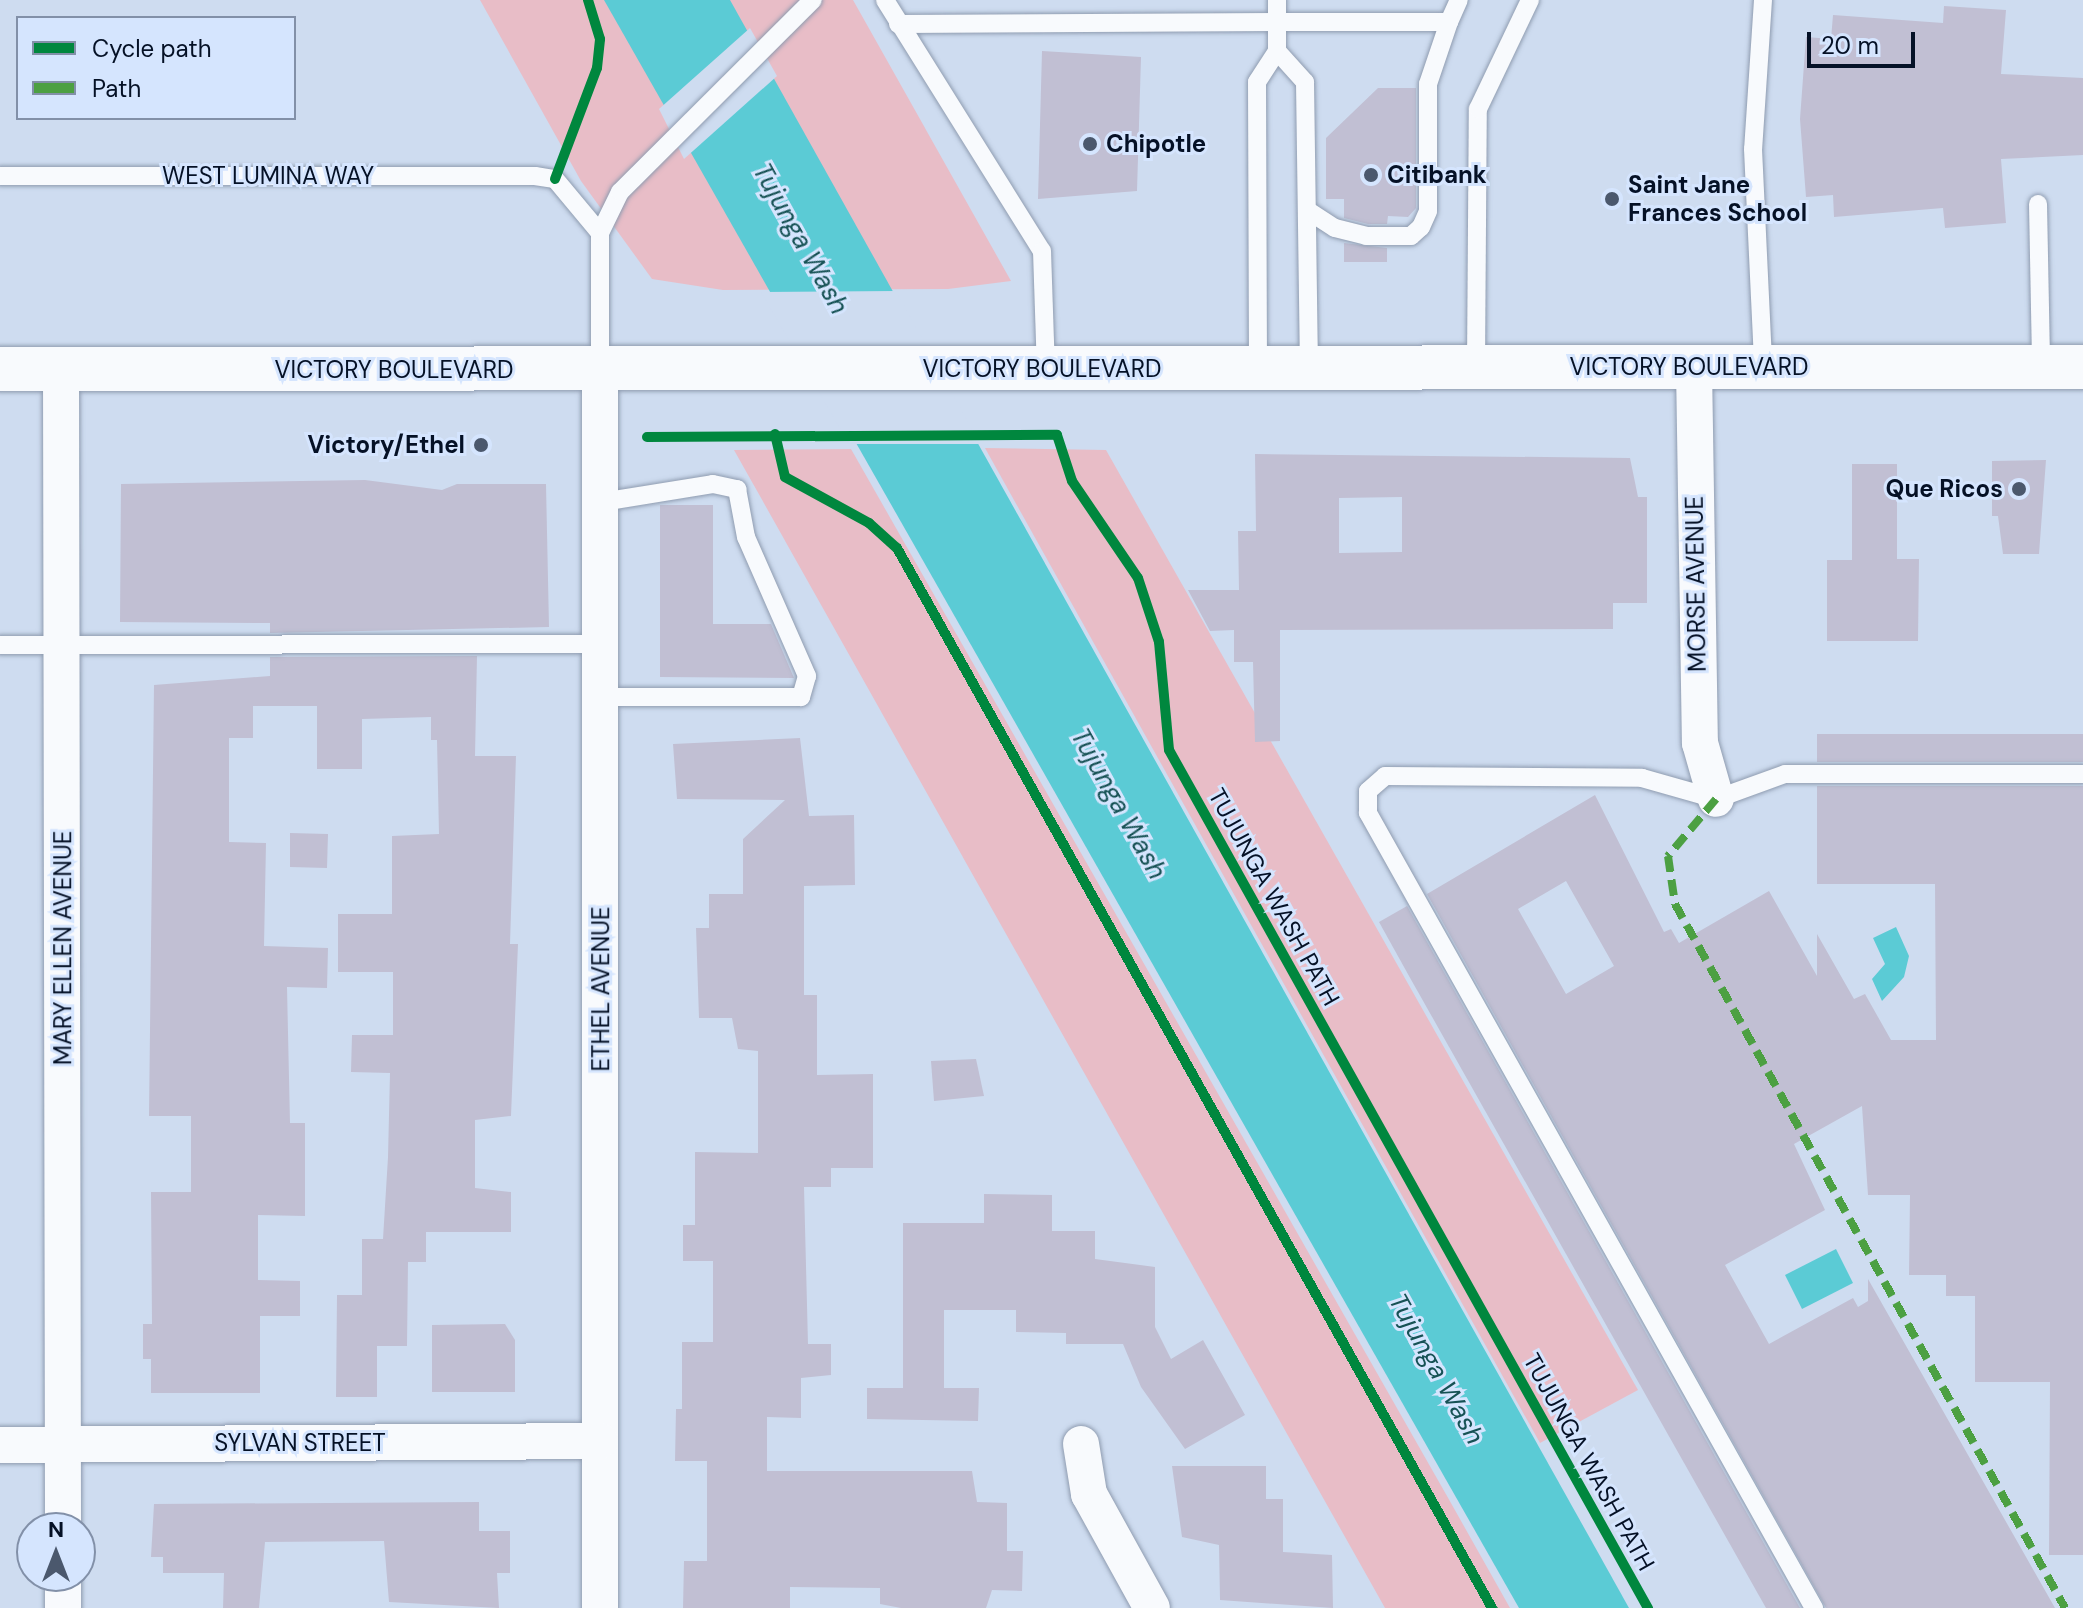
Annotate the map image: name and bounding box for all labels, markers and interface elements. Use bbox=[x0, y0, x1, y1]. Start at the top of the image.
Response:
legend bbox=[16, 16, 296, 120]
scale bar bbox=[1811, 16, 1919, 66]
text: 20 m bbox=[1821, 30, 1879, 61]
text: Cycle path bbox=[92, 33, 211, 64]
text: Path bbox=[92, 73, 141, 104]
place label: Chipotle bbox=[1106, 130, 1206, 158]
marker: Chipotle bbox=[1081, 135, 1099, 153]
water label: Tujunga Wash bbox=[746, 158, 854, 320]
place label: Citibank bbox=[1387, 161, 1487, 189]
street label: WEST LUMINA WAY bbox=[162, 162, 374, 190]
marker: Citibank bbox=[1362, 166, 1380, 184]
place label: Saint Jane Frances School bbox=[1628, 171, 1807, 227]
marker: Saint Jane Frances School bbox=[1603, 190, 1621, 208]
street label: VICTORY BOULEVARD bbox=[1570, 353, 1808, 381]
street label: VICTORY BOULEVARD bbox=[923, 355, 1161, 383]
street label: VICTORY BOULEVARD bbox=[275, 356, 513, 384]
place label: Victory/Ethel bbox=[308, 431, 465, 459]
marker: Victory/Ethel bbox=[472, 436, 490, 454]
place label: Que Ricos bbox=[1886, 475, 2003, 503]
marker: Que Ricos bbox=[2010, 480, 2028, 498]
street label: MORSE AVENUE bbox=[1680, 496, 1712, 672]
water label: Tujunga Wash bbox=[1064, 723, 1172, 885]
street label: TUJUNGA WASH PATH bbox=[1202, 783, 1346, 1011]
street label: MARY ELLEN AVENUE bbox=[49, 831, 77, 1065]
street label: ETHEL AVENUE bbox=[587, 906, 615, 1072]
water label: Tujunga Wash bbox=[1382, 1288, 1490, 1450]
street label: TUJUNGA WASH PATH bbox=[1517, 1348, 1661, 1576]
street label: SYLVAN STREET bbox=[214, 1429, 386, 1457]
north arrow bbox=[16, 1512, 96, 1592]
text: N bbox=[48, 1515, 64, 1544]

